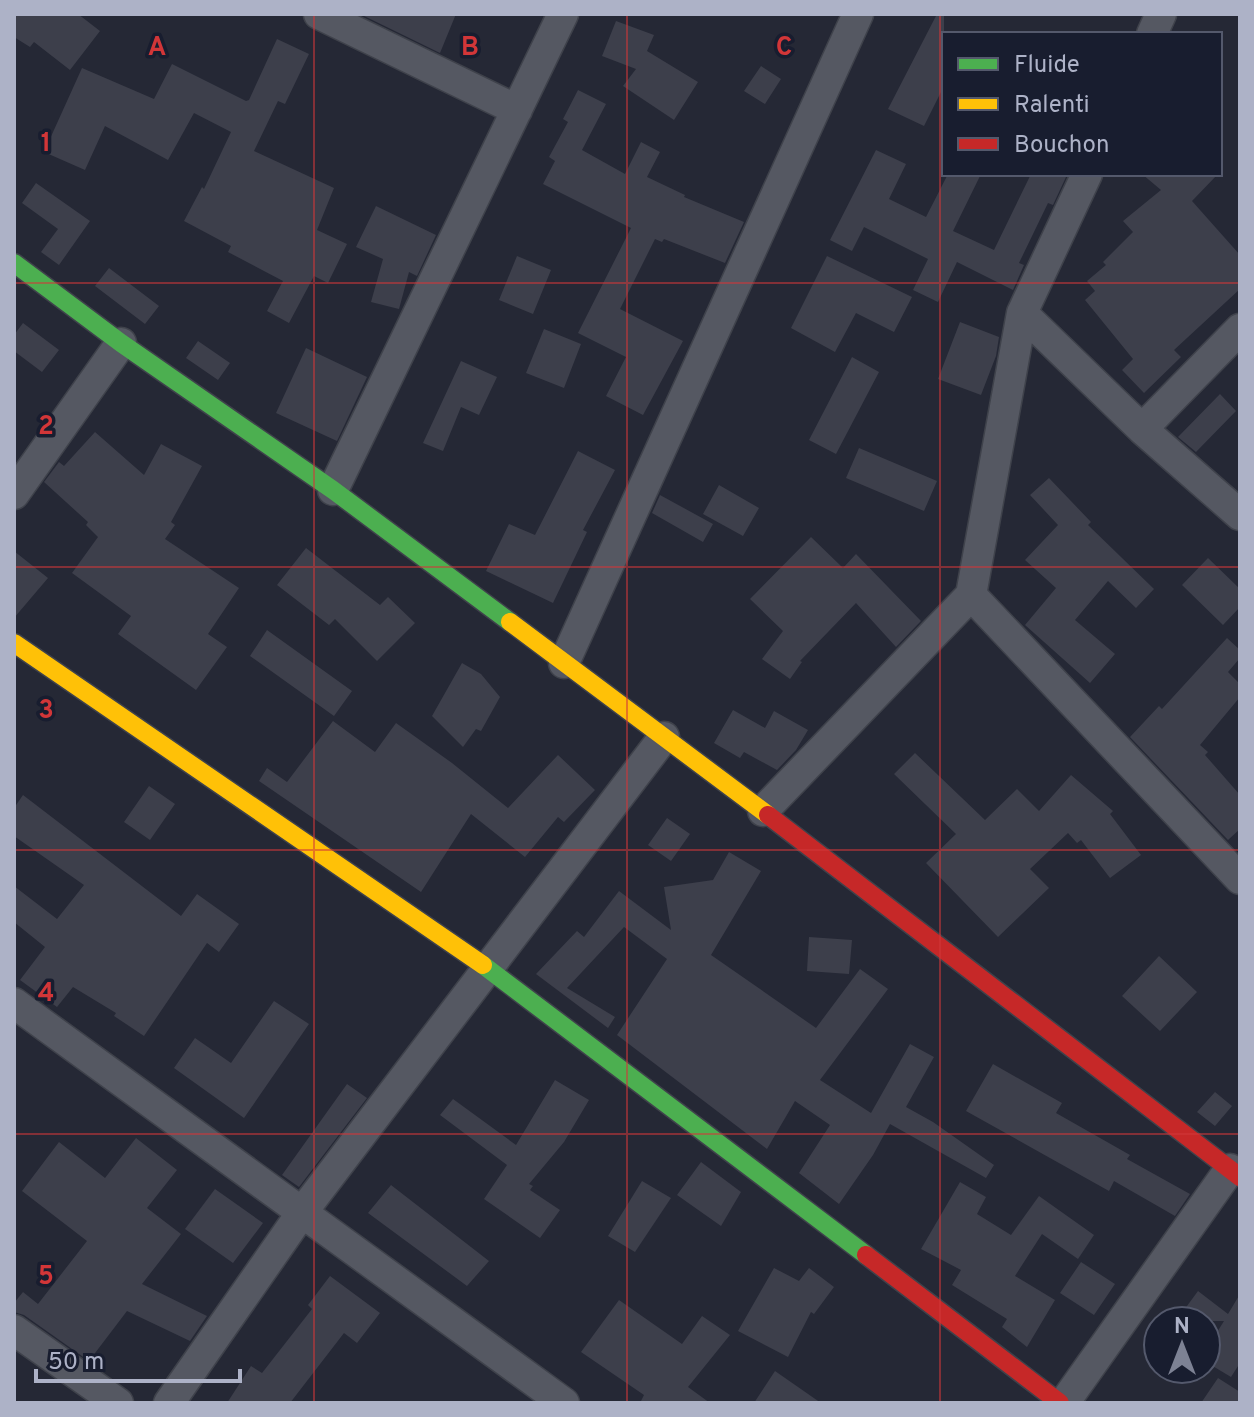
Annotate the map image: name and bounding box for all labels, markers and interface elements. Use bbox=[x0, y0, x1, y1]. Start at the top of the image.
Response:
text: A bbox=[148, 32, 166, 65]
text: B bbox=[461, 32, 479, 65]
text: C bbox=[776, 32, 792, 65]
legend bbox=[942, 32, 1222, 176]
text: Fluide bbox=[1014, 51, 1080, 81]
text: Ralenti bbox=[1014, 91, 1090, 121]
text: 1 bbox=[41, 128, 51, 161]
text: Bouchon bbox=[1014, 131, 1109, 161]
text: 2 bbox=[38, 411, 54, 444]
text: 3 bbox=[38, 695, 54, 728]
text: 4 bbox=[38, 978, 54, 1011]
text: 5 bbox=[38, 1261, 54, 1294]
north arrow bbox=[1142, 1305, 1222, 1385]
text: N bbox=[1174, 1314, 1190, 1341]
scale bar bbox=[36, 1333, 240, 1383]
text: 50 m bbox=[48, 1348, 104, 1378]

